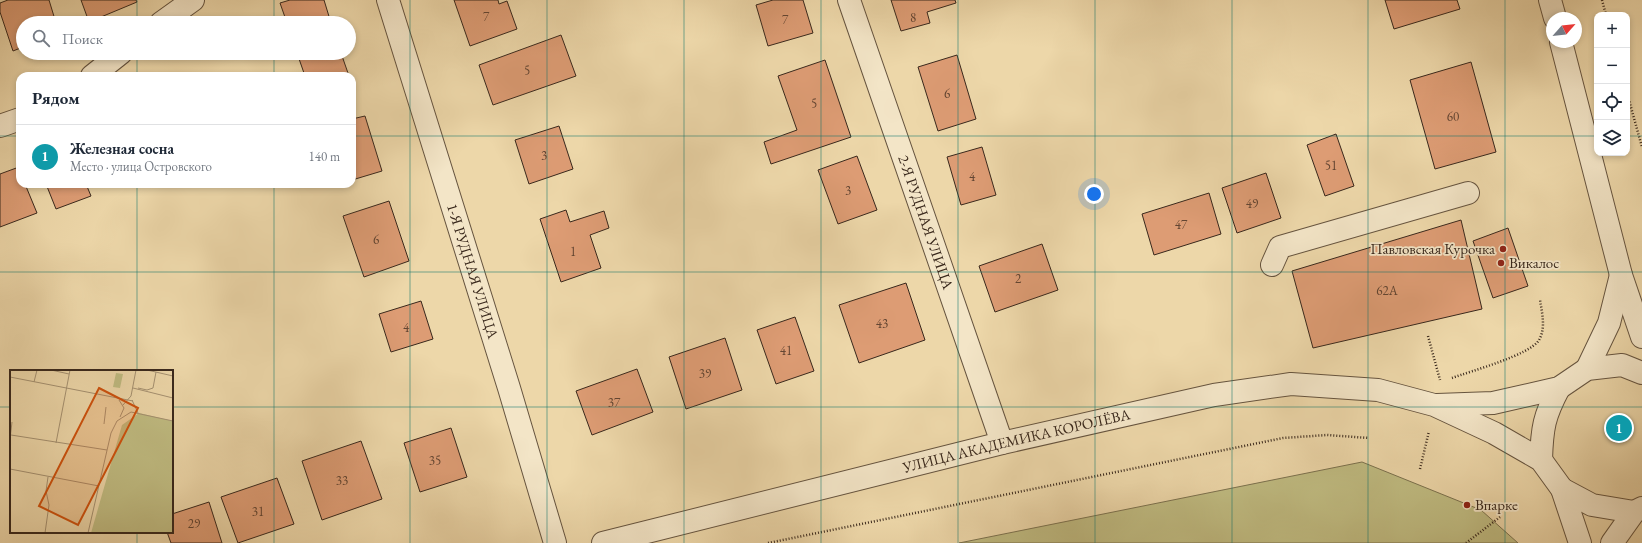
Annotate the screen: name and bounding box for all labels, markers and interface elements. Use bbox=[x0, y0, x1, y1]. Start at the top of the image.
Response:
house number: 7 bbox=[483, 8, 490, 25]
house number: 8 bbox=[910, 9, 916, 26]
house number: 7 bbox=[782, 11, 789, 28]
north arrow bbox=[1546, 12, 1582, 48]
map controls bbox=[1594, 12, 1630, 156]
button: + bbox=[1594, 12, 1630, 48]
search box bbox=[16, 16, 356, 60]
icon: search bbox=[30, 27, 52, 49]
text: Поиск bbox=[62, 29, 103, 48]
button: − bbox=[1594, 48, 1630, 84]
house number: 5 bbox=[524, 62, 530, 79]
button: locate bbox=[1594, 84, 1630, 120]
house number: 6 bbox=[944, 85, 950, 102]
text: Рядом bbox=[32, 87, 80, 109]
house number: 5 bbox=[811, 95, 817, 112]
house number: 60 bbox=[1447, 108, 1459, 125]
button: layers bbox=[1594, 120, 1630, 156]
text: Железная сосна bbox=[70, 139, 174, 158]
house number: 3 bbox=[541, 147, 547, 164]
text: 1 bbox=[42, 148, 48, 165]
text: 140 m bbox=[309, 148, 340, 165]
street label: 2-Я РУДНАЯ УЛИЦА bbox=[894, 152, 958, 292]
house number: 51 bbox=[1325, 157, 1337, 174]
text: Место · улица Островского bbox=[70, 158, 212, 175]
house number: 4 bbox=[969, 168, 976, 185]
house number: 3 bbox=[845, 182, 851, 199]
your location bbox=[1084, 184, 1104, 204]
house number: 49 bbox=[1246, 195, 1259, 212]
street label: 1-Я РУДНАЯ УЛИЦА bbox=[443, 201, 503, 342]
house number: 47 bbox=[1175, 216, 1188, 233]
house number: 6 bbox=[373, 231, 379, 248]
place label: Павловская Курочка bbox=[1370, 239, 1495, 258]
house number: 1 bbox=[570, 243, 576, 260]
marker: Павловская Курочка bbox=[1498, 244, 1508, 254]
place label: Викалос bbox=[1509, 253, 1559, 272]
marker: Викалос bbox=[1496, 258, 1506, 268]
house number: 2 bbox=[1015, 270, 1022, 287]
house number: 62А bbox=[1376, 282, 1399, 299]
house number: 43 bbox=[876, 315, 888, 332]
house number: 4 bbox=[403, 319, 410, 336]
house number: 41 bbox=[780, 342, 792, 359]
house number: 39 bbox=[699, 365, 712, 382]
inset map bbox=[10, 370, 173, 533]
house number: 37 bbox=[608, 394, 621, 411]
street label: УЛИЦА АКАДЕМИКА КОРОЛЁВА bbox=[900, 404, 1133, 477]
pin: 1 bbox=[1606, 413, 1632, 443]
house number: 35 bbox=[429, 452, 441, 469]
house number: 33 bbox=[336, 472, 348, 489]
place label: Впарке bbox=[1475, 495, 1518, 514]
marker: Впарке bbox=[1462, 500, 1472, 510]
house number: 31 bbox=[252, 503, 264, 520]
house number: 29 bbox=[188, 515, 201, 532]

